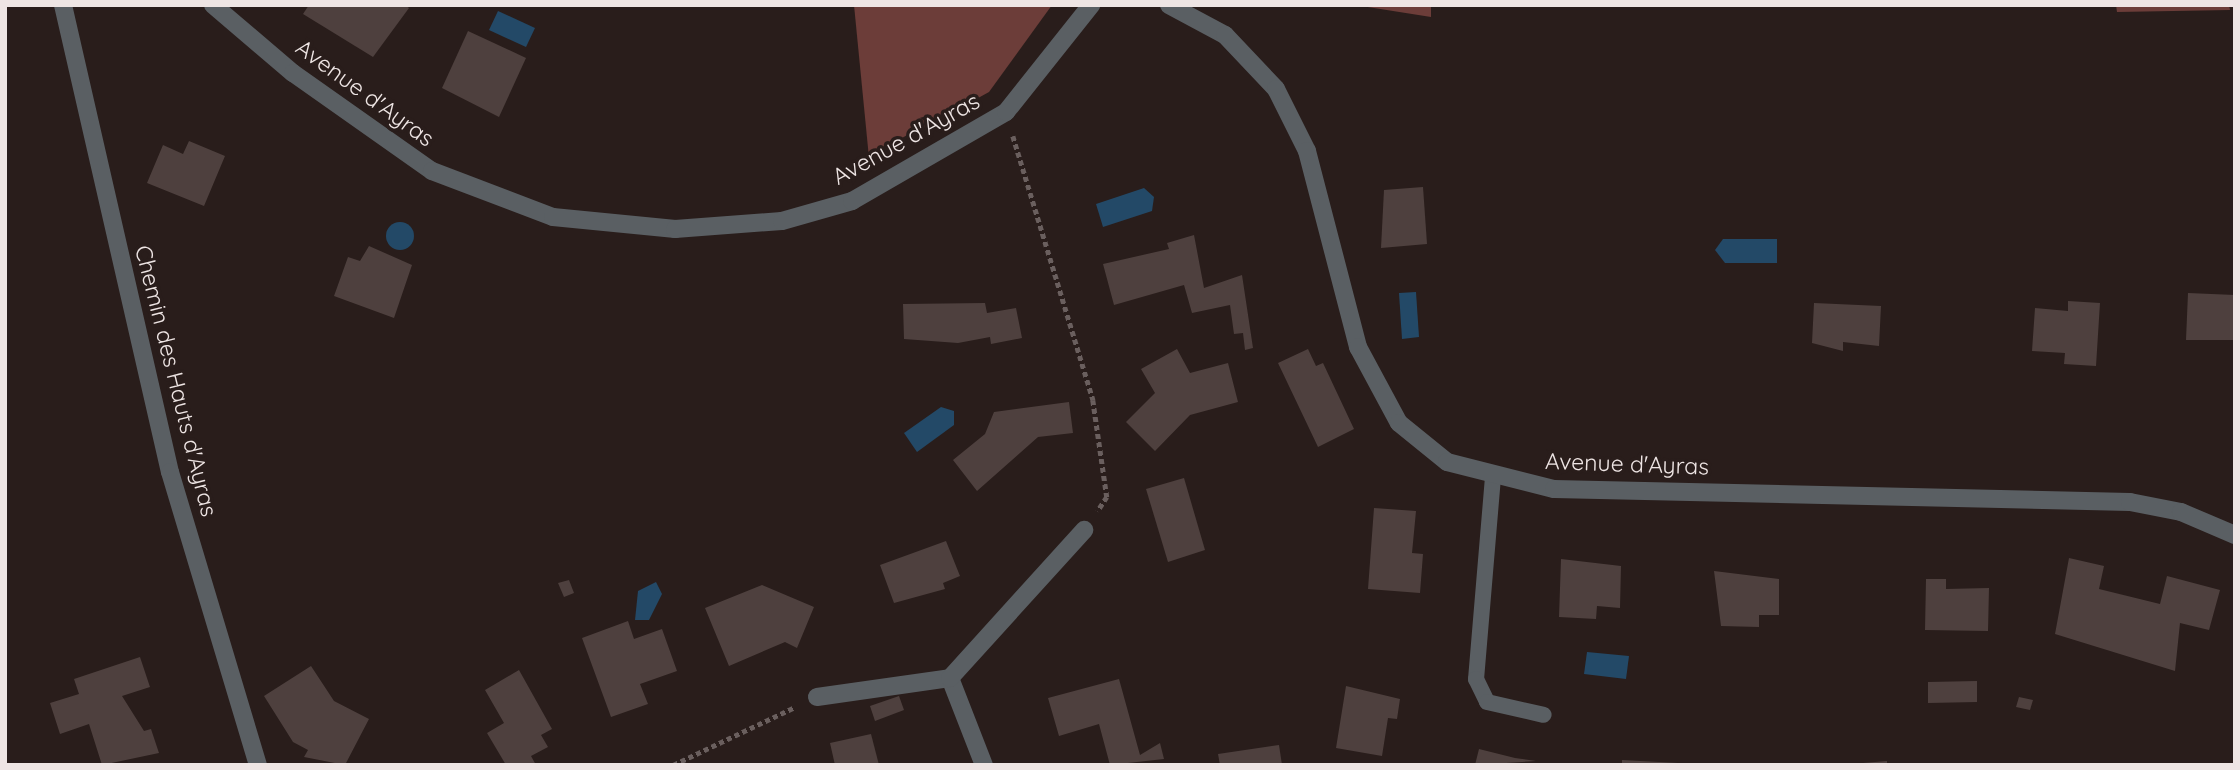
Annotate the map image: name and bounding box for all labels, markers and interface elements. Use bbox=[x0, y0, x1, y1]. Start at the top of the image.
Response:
street label: Avenue d'Ayras bbox=[291, 34, 439, 152]
street label: Avenue d'Ayras bbox=[828, 87, 984, 191]
street label: Chemin des Hauts d'Ayras bbox=[129, 243, 223, 519]
street label: Avenue d'Ayras bbox=[1545, 447, 1709, 481]

